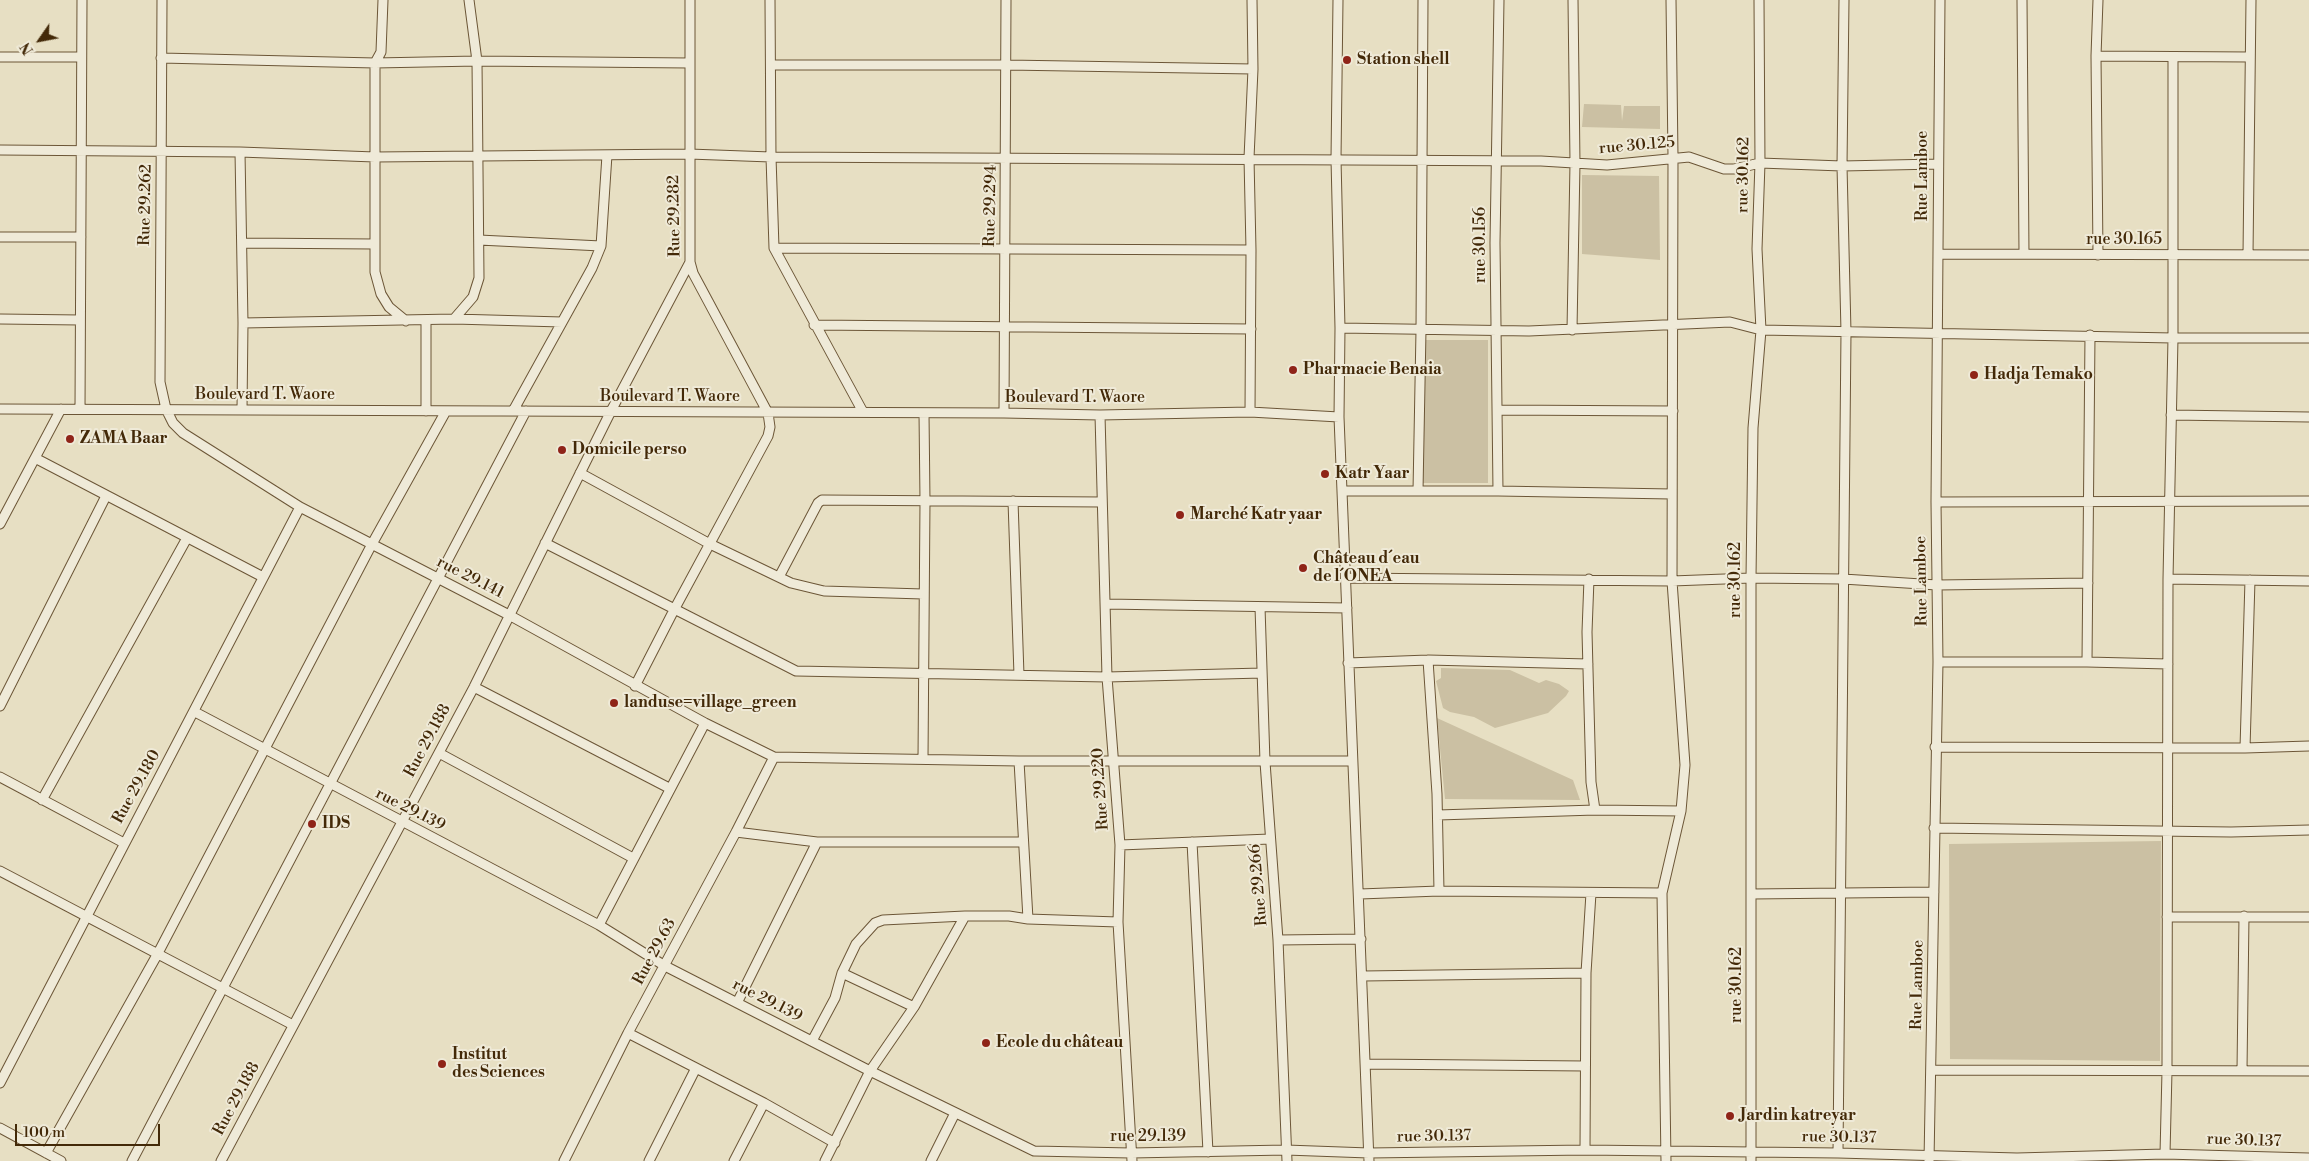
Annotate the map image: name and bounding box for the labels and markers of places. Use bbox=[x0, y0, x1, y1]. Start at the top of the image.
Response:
place label: Station shell bbox=[1357, 50, 1450, 70]
marker: Station shell bbox=[1341, 54, 1353, 66]
place label: Pharmacie Benaia bbox=[1303, 360, 1442, 380]
marker: Pharmacie Benaia bbox=[1287, 364, 1299, 376]
place label: Hadja Temako bbox=[1984, 365, 2093, 385]
marker: Hadja Temako bbox=[1968, 369, 1980, 381]
place label: ZAMA Baar bbox=[80, 429, 168, 449]
marker: ZAMA Baar bbox=[64, 433, 76, 445]
place label: Domicile perso bbox=[572, 440, 687, 460]
marker: Domicile perso bbox=[556, 444, 568, 456]
place label: Katr Yaar bbox=[1335, 464, 1410, 484]
marker: Katr Yaar bbox=[1319, 468, 1331, 480]
place label: Marché Katr yaar bbox=[1190, 505, 1322, 525]
marker: Marché Katr yaar bbox=[1174, 509, 1186, 521]
place label: Château d´eau de l´ONEA bbox=[1313, 549, 1420, 587]
marker: Château d´eau de l´ONEA bbox=[1297, 562, 1309, 574]
place label: landuse=village_green bbox=[624, 693, 797, 713]
marker: landuse=village_green bbox=[608, 697, 620, 709]
place label: IDS bbox=[322, 814, 350, 834]
marker: IDS bbox=[306, 818, 318, 830]
place label: Ecole du château bbox=[996, 1033, 1123, 1053]
marker: Ecole du château bbox=[980, 1037, 992, 1049]
place label: Institut des Sciences bbox=[452, 1045, 545, 1083]
marker: Institut des Sciences bbox=[436, 1058, 448, 1070]
place label: Jardin katreyar bbox=[1740, 1106, 1856, 1126]
marker: Jardin katreyar bbox=[1724, 1110, 1736, 1122]

